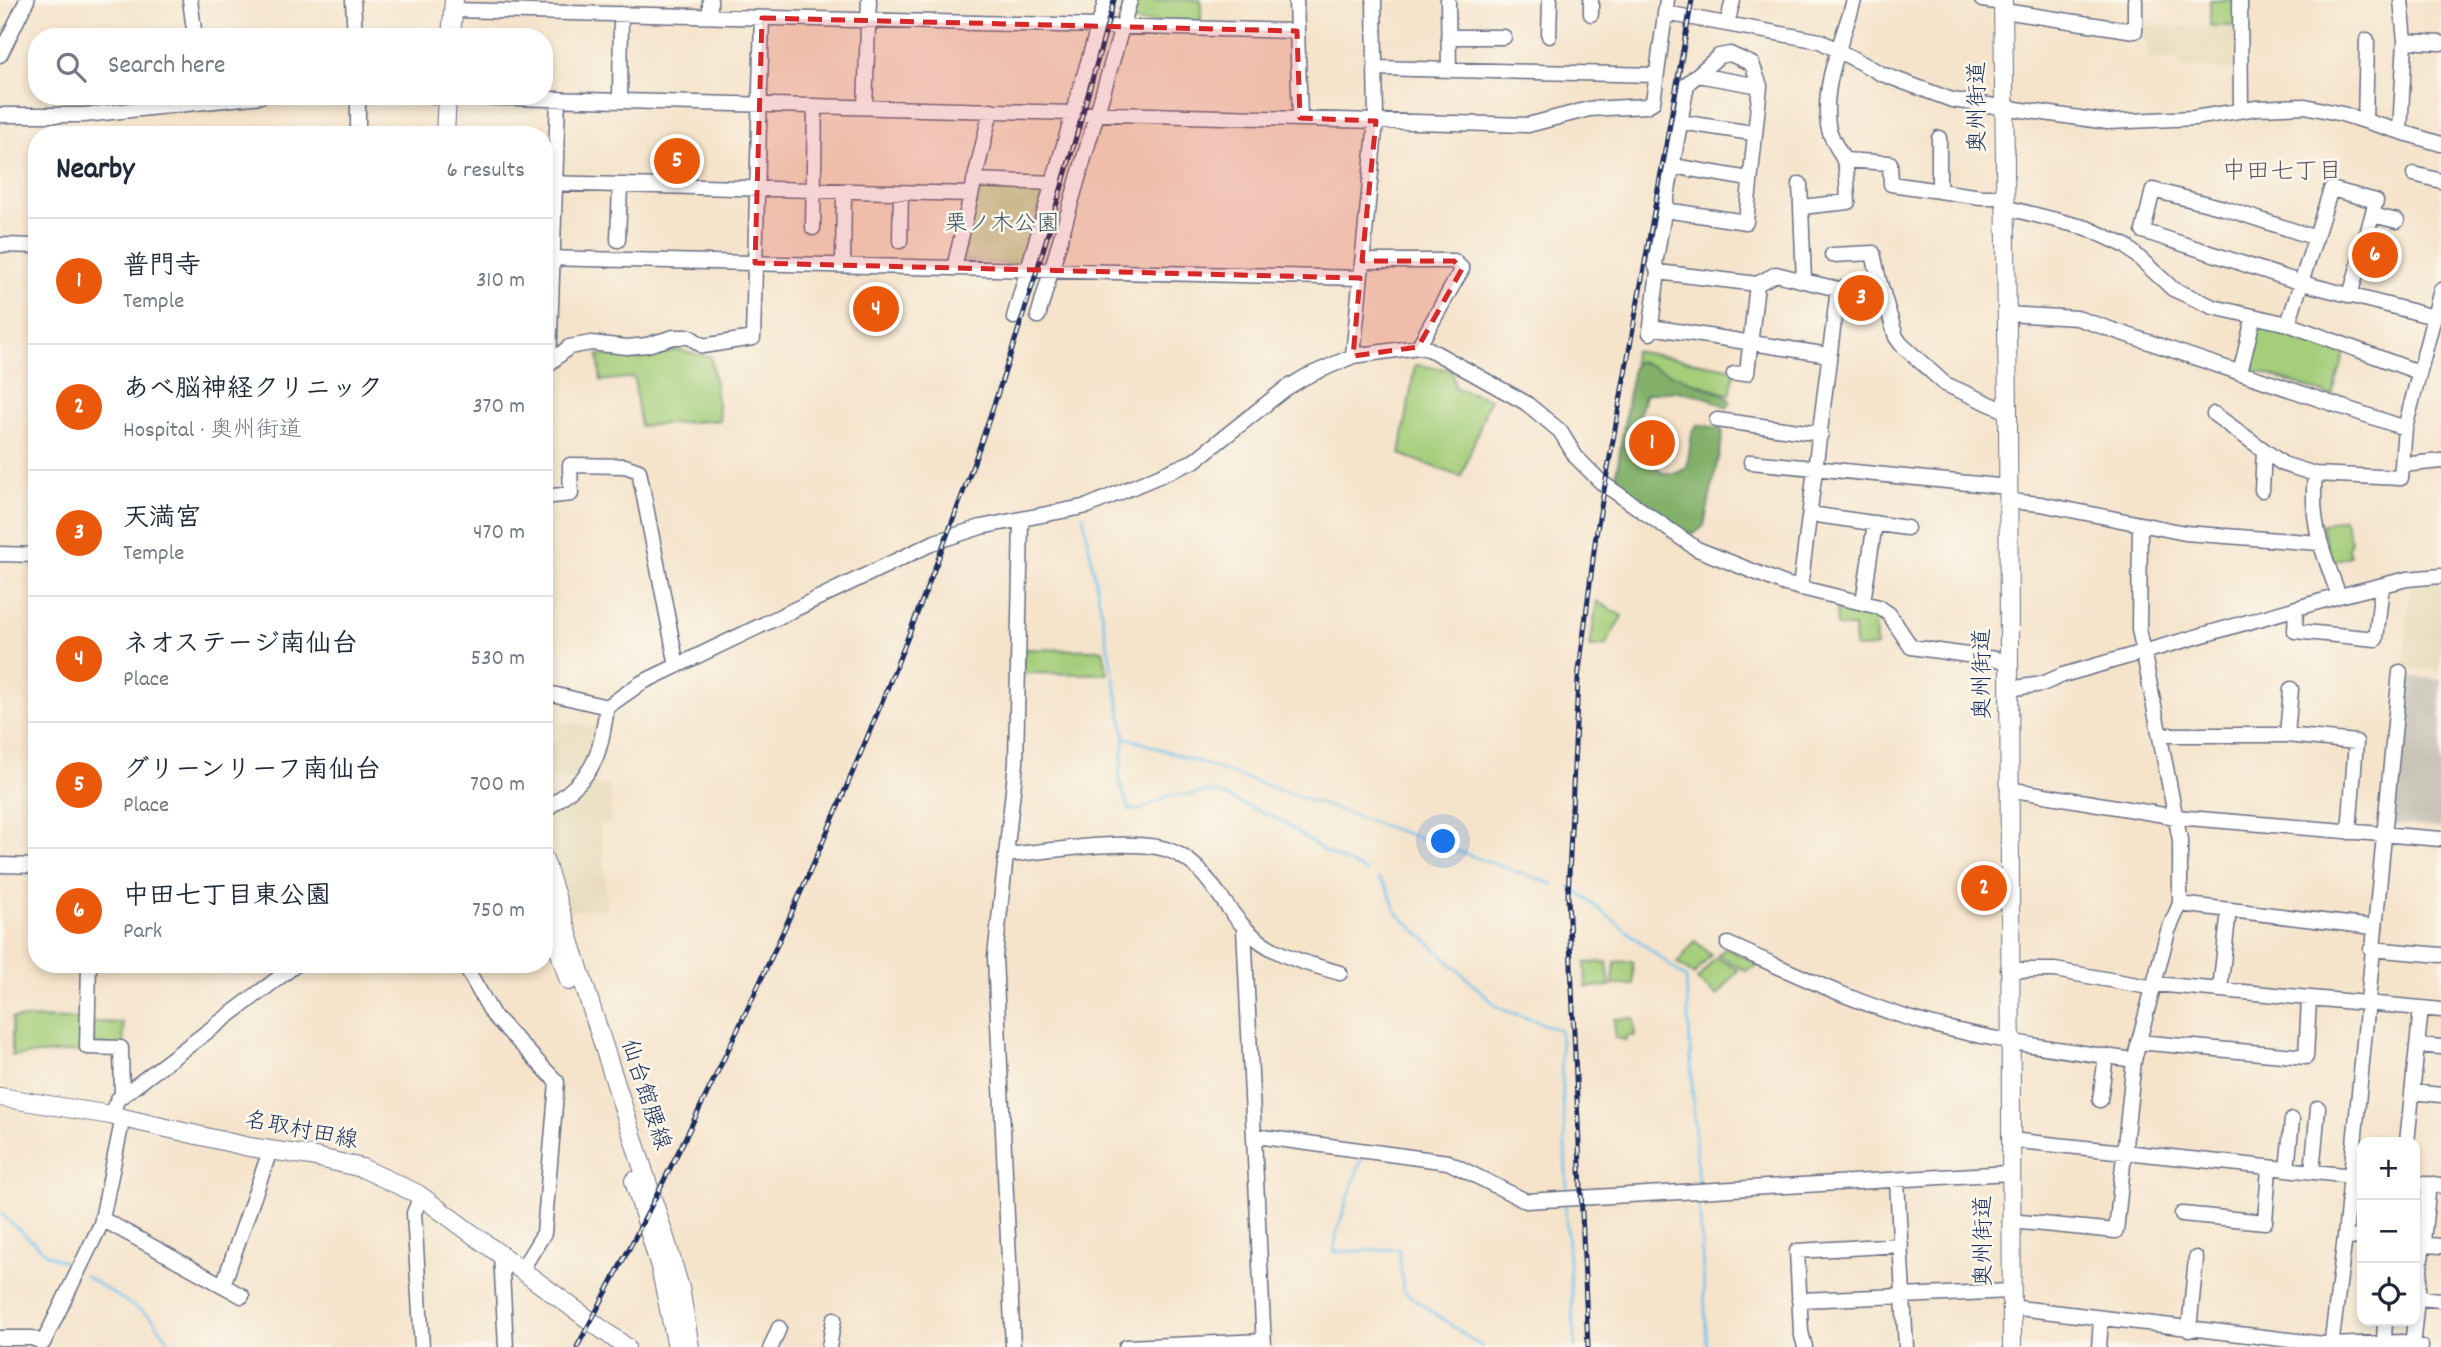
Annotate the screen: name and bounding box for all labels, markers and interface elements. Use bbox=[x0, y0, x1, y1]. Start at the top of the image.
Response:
search box bbox=[28, 28, 553, 105]
icon: search bbox=[52, 48, 90, 86]
text: Search here bbox=[108, 48, 226, 85]
street label: 奥州街道 bbox=[1963, 61, 1996, 153]
pin: 5 bbox=[654, 135, 700, 187]
text: Nearby bbox=[56, 150, 134, 193]
text: 6 results bbox=[447, 155, 525, 188]
district label: 中田七丁目 bbox=[2222, 156, 2342, 190]
park label: 栗ノ木公園 bbox=[945, 209, 1060, 242]
pin: 6 bbox=[2352, 229, 2398, 281]
text: 普門寺 bbox=[123, 249, 201, 286]
text: 1 bbox=[76, 265, 82, 298]
text: 310 m bbox=[476, 265, 525, 298]
pin: 3 bbox=[1838, 272, 1884, 324]
pin: 4 bbox=[853, 283, 899, 335]
text: Temple bbox=[123, 286, 184, 319]
text: あべ脳神経クリニック bbox=[123, 372, 383, 409]
text: 2 bbox=[74, 391, 84, 424]
text: 370 m bbox=[472, 391, 525, 424]
text: Hospital · 奥州街道 bbox=[123, 415, 302, 448]
pin: 1 bbox=[1629, 417, 1675, 469]
text: 天満宮 bbox=[123, 501, 201, 538]
text: 3 bbox=[74, 517, 84, 550]
text: 470 m bbox=[473, 517, 525, 550]
text: Temple bbox=[123, 538, 184, 571]
text: ネオステージ南仙台 bbox=[123, 627, 358, 664]
street label: 奥州街道 bbox=[1968, 628, 2001, 720]
text: 4 bbox=[74, 643, 84, 676]
text: 530 m bbox=[471, 643, 525, 676]
text: Place bbox=[123, 664, 169, 697]
text: グリーンリーフ南仙台 bbox=[123, 753, 380, 790]
text: 5 bbox=[74, 769, 84, 802]
text: 700 m bbox=[470, 769, 525, 802]
text: Place bbox=[123, 790, 169, 823]
your location bbox=[1426, 824, 1460, 858]
pin: 2 bbox=[1961, 862, 2007, 914]
text: 中田七丁目東公園 bbox=[123, 879, 331, 916]
text: 6 bbox=[73, 895, 85, 928]
text: 750 m bbox=[472, 895, 525, 928]
text: Park bbox=[123, 916, 162, 949]
street label: 仙台館腰線 bbox=[611, 1035, 677, 1155]
street label: 名取村田線 bbox=[241, 1105, 361, 1159]
map controls bbox=[2357, 1137, 2420, 1326]
button: + bbox=[2357, 1137, 2420, 1200]
street label: 奥州街道 bbox=[1969, 1195, 2002, 1287]
button: − bbox=[2357, 1200, 2420, 1263]
button: locate bbox=[2357, 1263, 2420, 1326]

